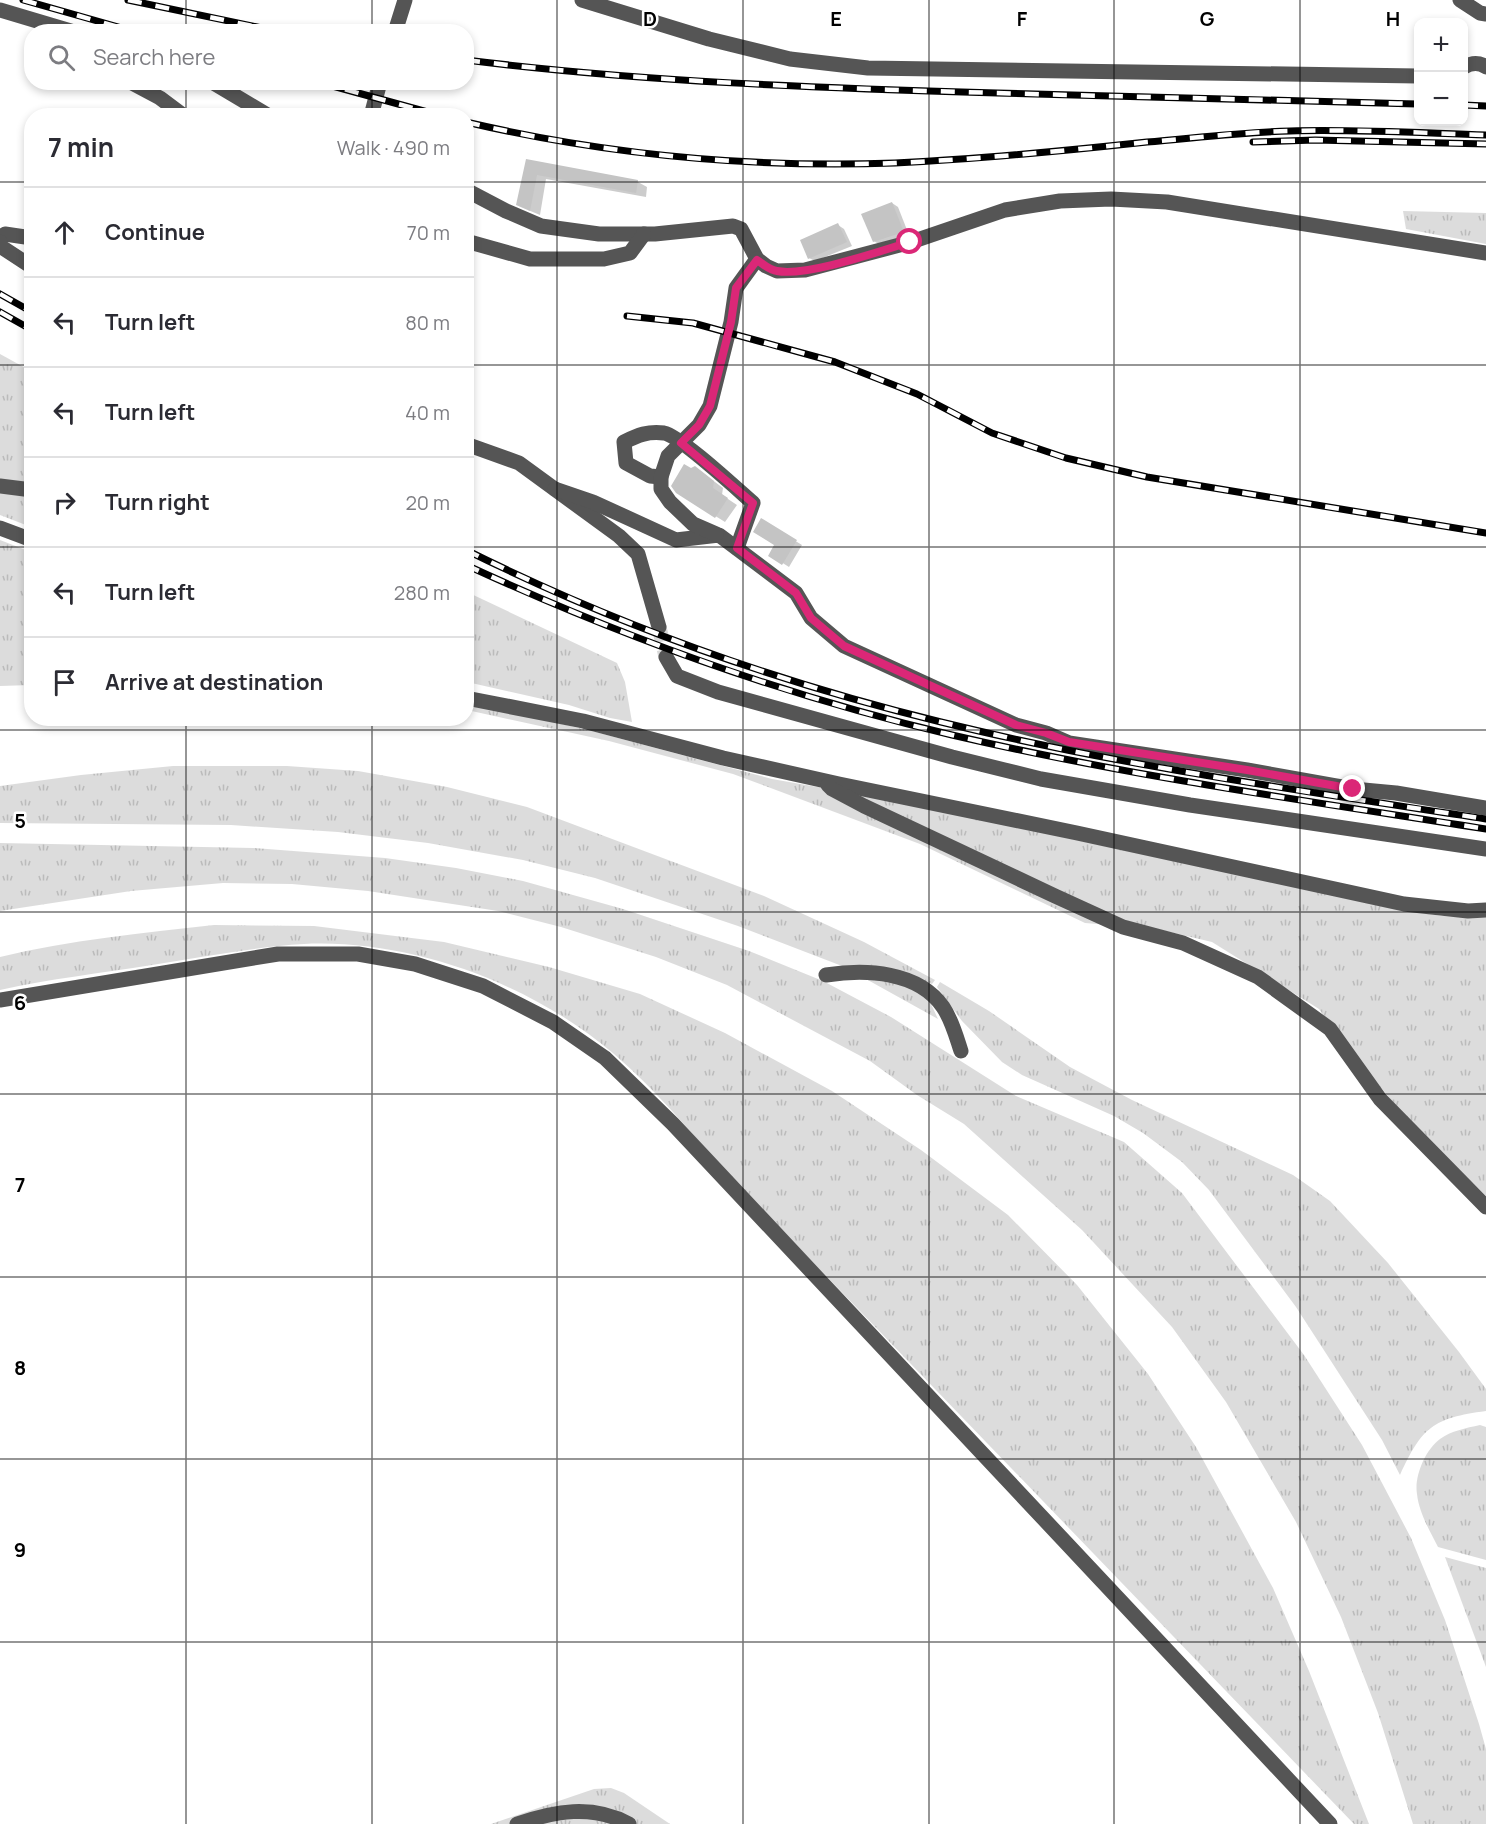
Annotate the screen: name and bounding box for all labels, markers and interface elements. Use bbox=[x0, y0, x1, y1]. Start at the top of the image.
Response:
text: D bbox=[643, 5, 657, 32]
text: E bbox=[830, 5, 842, 32]
text: F bbox=[1017, 5, 1028, 32]
text: G bbox=[1200, 5, 1215, 32]
text: H bbox=[1386, 5, 1400, 32]
map controls bbox=[1414, 18, 1468, 126]
button: + bbox=[1414, 18, 1468, 72]
search box bbox=[24, 24, 474, 90]
icon: search bbox=[45, 41, 78, 74]
text: Search here bbox=[93, 42, 215, 72]
button: − bbox=[1414, 72, 1468, 126]
text: 7 min bbox=[48, 129, 114, 165]
text: Walk · 490 m bbox=[337, 134, 450, 161]
icon: ahead bbox=[48, 216, 81, 249]
text: Continue bbox=[105, 217, 205, 247]
text: 70 m bbox=[407, 219, 450, 246]
route start bbox=[896, 228, 922, 254]
icon: left bbox=[48, 306, 81, 339]
text: Turn left bbox=[105, 307, 195, 337]
text: 80 m bbox=[405, 309, 450, 336]
icon: left bbox=[48, 396, 81, 429]
text: Turn left bbox=[105, 397, 195, 427]
text: 40 m bbox=[405, 399, 450, 426]
icon: right bbox=[48, 486, 81, 519]
text: Turn right bbox=[105, 487, 210, 517]
text: 20 m bbox=[405, 489, 450, 516]
icon: left bbox=[48, 576, 81, 609]
text: Turn left bbox=[105, 577, 195, 607]
text: 280 m bbox=[394, 579, 450, 606]
icon: arrive bbox=[48, 666, 81, 699]
text: Arrive at destination bbox=[105, 667, 323, 697]
route end bbox=[1339, 775, 1365, 801]
text: 5 bbox=[14, 807, 26, 834]
text: 6 bbox=[14, 989, 26, 1016]
text: 7 bbox=[15, 1171, 25, 1198]
text: 8 bbox=[14, 1354, 26, 1381]
text: 9 bbox=[14, 1536, 26, 1563]

